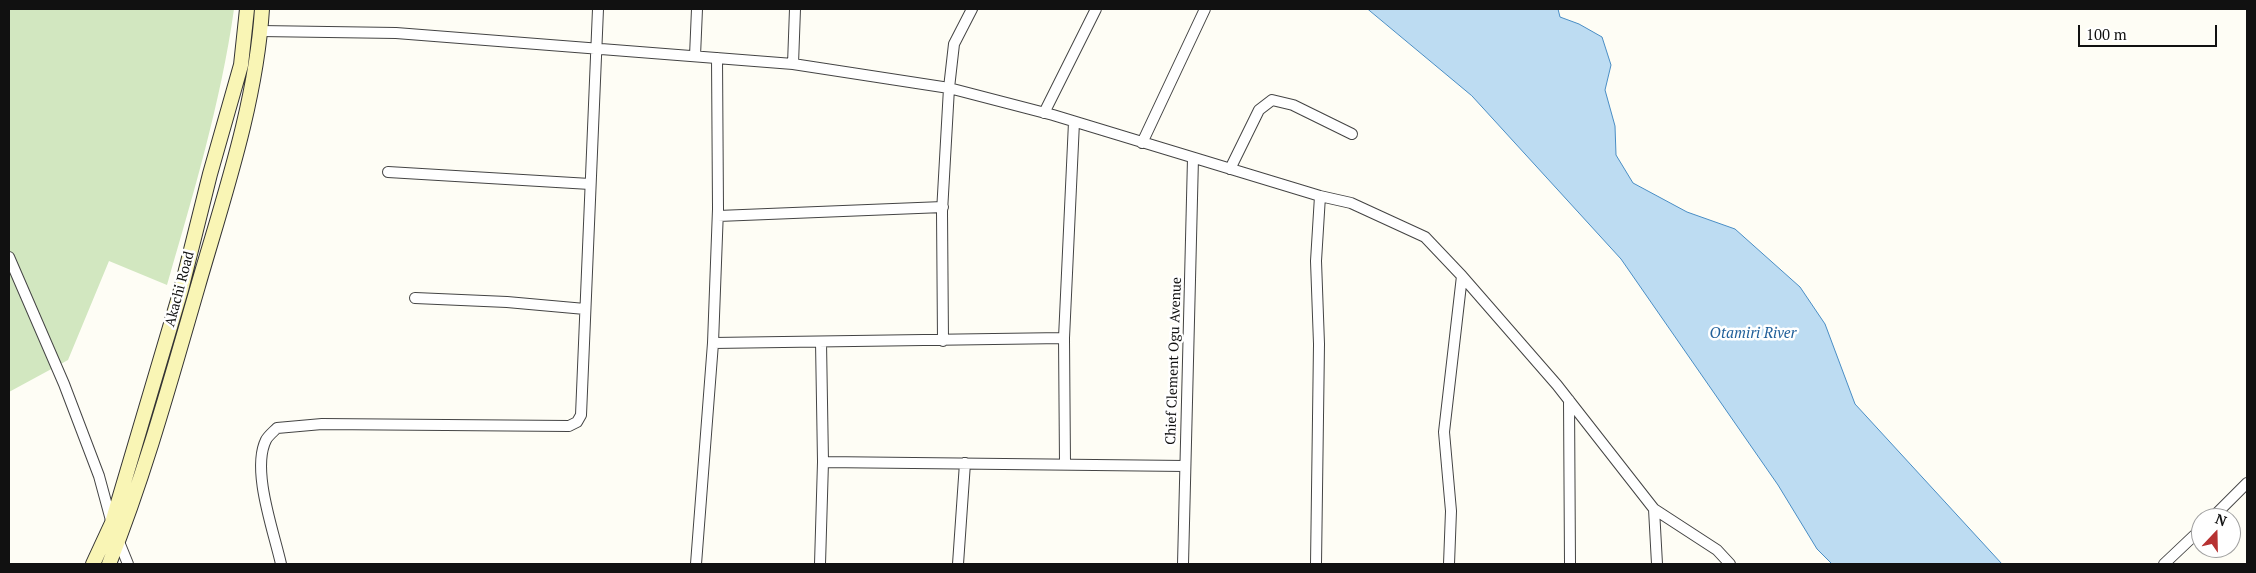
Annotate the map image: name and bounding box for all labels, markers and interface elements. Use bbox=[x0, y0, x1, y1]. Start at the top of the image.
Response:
scale bar bbox=[2081, 15, 2220, 47]
text: 100 m bbox=[2086, 24, 2127, 44]
street label: Akachi Road bbox=[162, 249, 198, 329]
street label: Chief Clement Ogu Avenue bbox=[1163, 277, 1185, 445]
water label: Otamiri River bbox=[1710, 325, 1796, 343]
north arrow bbox=[2191, 508, 2241, 558]
text: N bbox=[2213, 509, 2230, 530]

